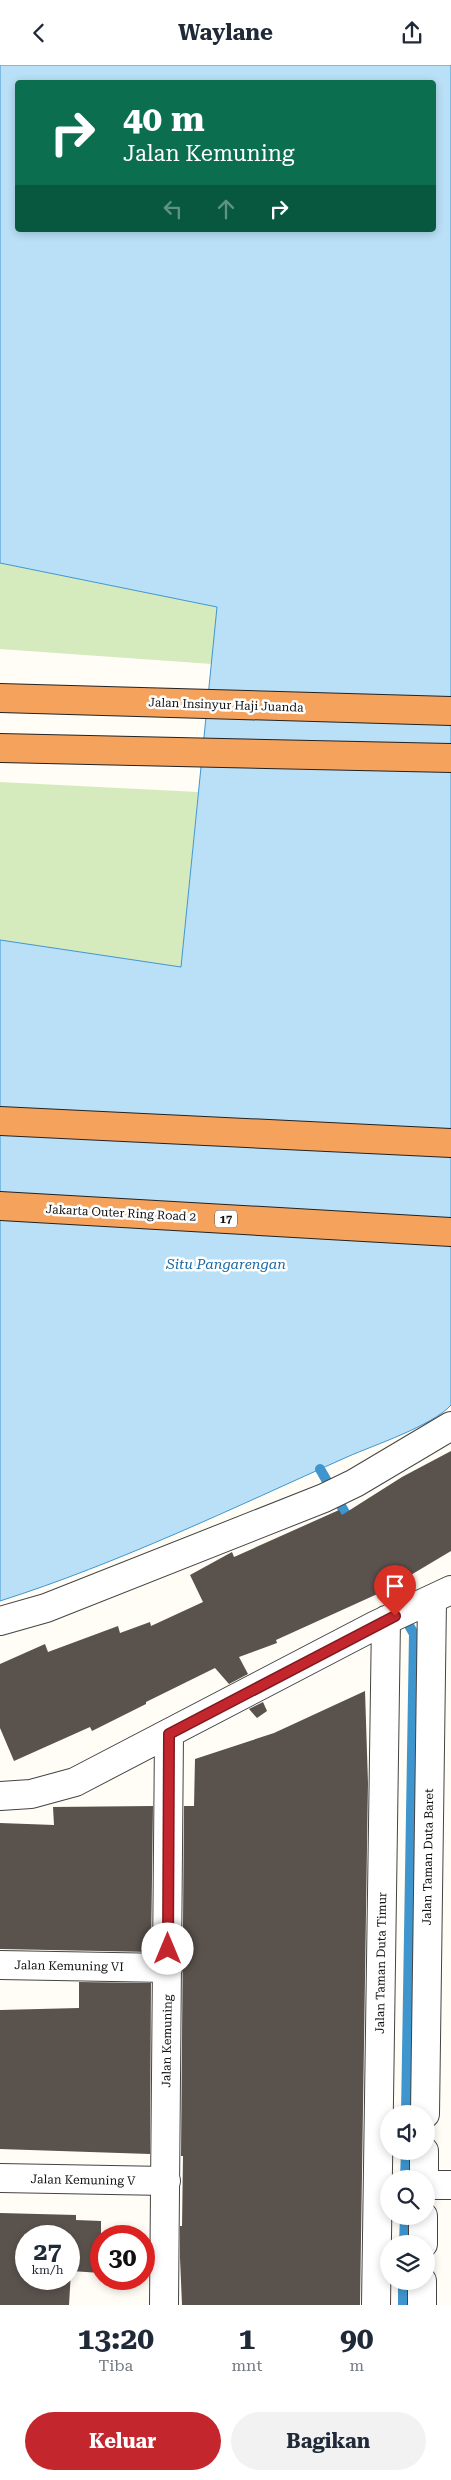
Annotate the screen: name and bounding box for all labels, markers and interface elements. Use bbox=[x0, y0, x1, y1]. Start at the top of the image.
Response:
icon: back bbox=[25, 19, 53, 47]
icon: share bbox=[398, 19, 426, 47]
text: Waylane bbox=[178, 20, 273, 45]
text: 40 m bbox=[123, 99, 205, 140]
icon: right bbox=[40, 100, 105, 165]
text: Jalan Kemuning bbox=[123, 141, 294, 166]
icon: left bbox=[159, 195, 187, 223]
icon: ahead bbox=[212, 195, 240, 223]
icon: right bbox=[265, 195, 293, 223]
street label: Jalan Insinyur Haji Juanda bbox=[148, 695, 304, 715]
street label: Jakarta Outer Ring Road 2 bbox=[45, 1202, 197, 1224]
road number: 17 bbox=[215, 1211, 237, 1227]
water label: Situ Pangarengan bbox=[165, 1256, 286, 1272]
pin bbox=[374, 1565, 416, 1616]
icon: arrive bbox=[381, 1572, 409, 1600]
street label: Jalan Taman Duta Baret bbox=[420, 1788, 436, 1926]
street label: Jalan Taman Duta Timur bbox=[373, 1892, 389, 2034]
position arrow bbox=[141, 1922, 193, 1974]
street label: Jalan Kemuning VI bbox=[14, 1958, 124, 1974]
street label: Jalan Kemuning bbox=[159, 1994, 175, 2088]
map controls bbox=[380, 2105, 435, 2290]
button: sound bbox=[380, 2105, 435, 2160]
button: search bbox=[380, 2170, 435, 2225]
street label: Jalan Kemuning V bbox=[30, 2172, 136, 2188]
speed limit sign: 30 bbox=[90, 2225, 155, 2290]
button: layers bbox=[380, 2235, 435, 2290]
text: 27 bbox=[33, 2237, 62, 2266]
text: km/h bbox=[31, 2263, 64, 2277]
text: 13:20 bbox=[77, 2321, 154, 2356]
text: 1 bbox=[239, 2321, 255, 2356]
text: 90 bbox=[340, 2321, 374, 2356]
text: Tiba bbox=[98, 2356, 133, 2375]
text: mnt bbox=[232, 2356, 262, 2375]
text: m bbox=[349, 2356, 364, 2375]
button: Keluar bbox=[25, 2412, 221, 2470]
button: Bagikan bbox=[231, 2412, 426, 2470]

